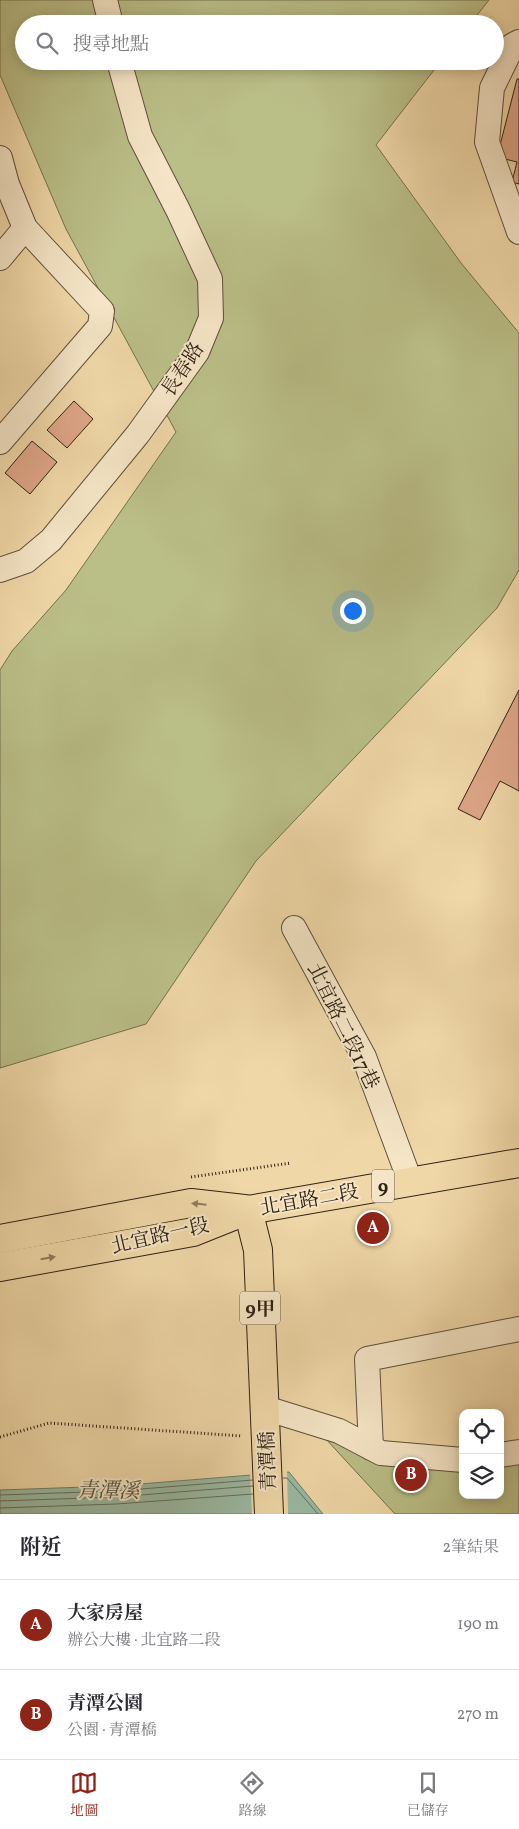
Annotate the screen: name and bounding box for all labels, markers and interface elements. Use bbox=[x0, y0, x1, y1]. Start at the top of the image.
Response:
search box bbox=[15, 15, 504, 70]
icon: search bbox=[33, 29, 61, 57]
text: 搜尋地點 bbox=[73, 32, 149, 58]
street label: 長春路 bbox=[156, 337, 212, 403]
your location bbox=[340, 598, 366, 624]
street label: 北宜路二段17巷 bbox=[299, 959, 385, 1095]
road number: 9 bbox=[372, 1170, 394, 1202]
street label: 北宜路二段 bbox=[258, 1178, 361, 1223]
one-way arrow bbox=[191, 1200, 207, 1208]
pin: A bbox=[357, 1209, 389, 1247]
street label: 北宜路一段 bbox=[109, 1212, 212, 1262]
one-way arrow bbox=[40, 1253, 56, 1261]
road number: 9甲 bbox=[240, 1292, 280, 1325]
map controls bbox=[459, 1409, 504, 1499]
button: locate bbox=[459, 1409, 504, 1454]
street label: 青潭橋 bbox=[254, 1430, 284, 1491]
button: layers bbox=[459, 1454, 504, 1499]
pin: B bbox=[395, 1456, 427, 1494]
water label: 青潭溪 bbox=[76, 1476, 142, 1507]
text: 附近 bbox=[20, 1534, 62, 1563]
text: 2筆結果 bbox=[442, 1537, 499, 1559]
text: 大家房屋 bbox=[67, 1601, 143, 1627]
text: A bbox=[30, 1614, 42, 1636]
text: 190 m bbox=[457, 1614, 499, 1636]
text: 辦公大樓 · 北宜路二段 bbox=[67, 1630, 221, 1652]
text: 青潭公園 bbox=[67, 1691, 143, 1717]
text: B bbox=[31, 1704, 41, 1726]
text: 270 m bbox=[457, 1704, 499, 1726]
text: 公園 · 青潭橋 bbox=[67, 1720, 157, 1742]
tab: 地圖 bbox=[70, 1769, 98, 1821]
tab: 路線 bbox=[238, 1769, 266, 1821]
tab: 已儲存 bbox=[407, 1769, 449, 1821]

